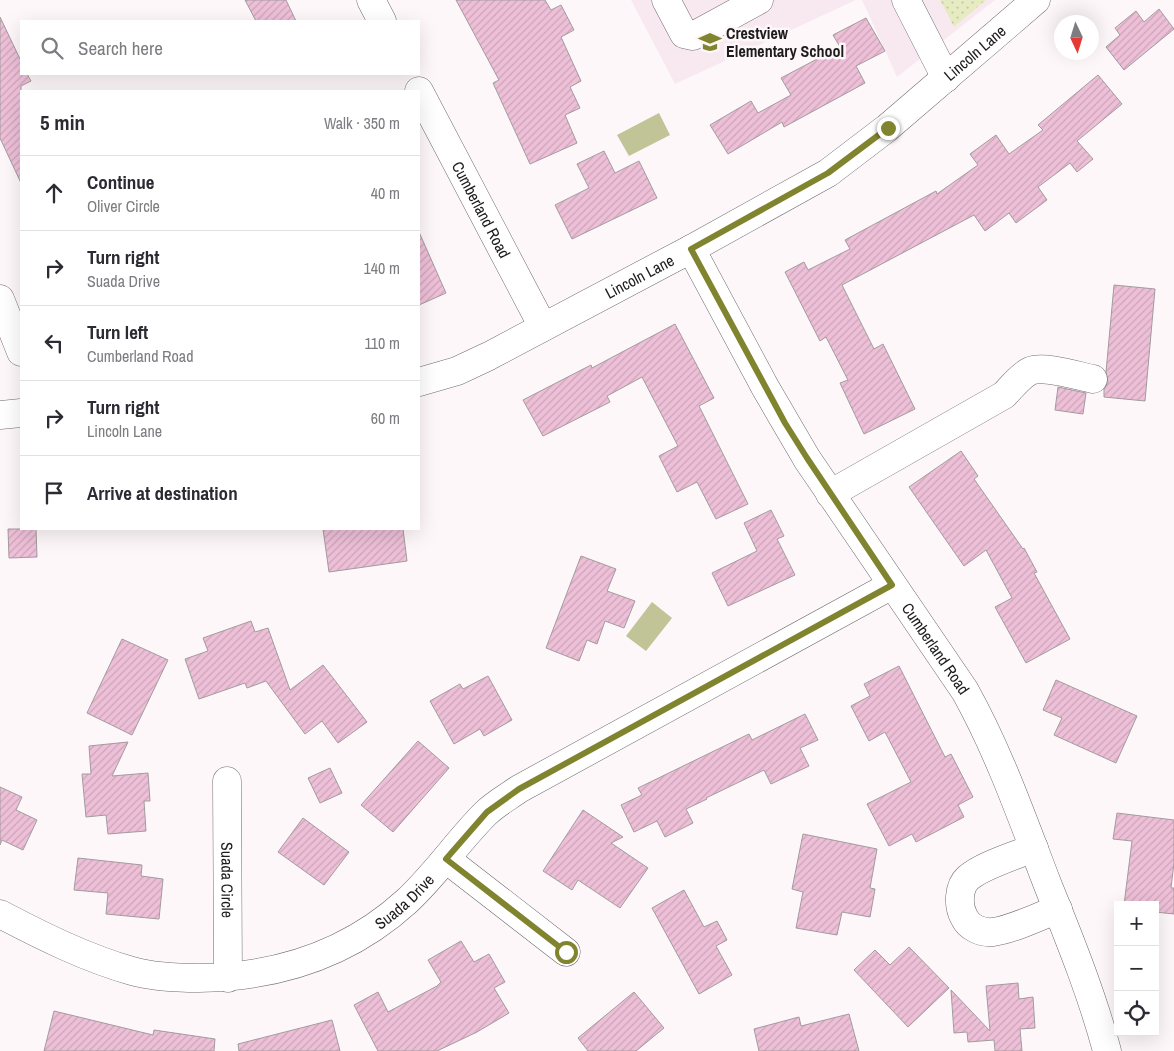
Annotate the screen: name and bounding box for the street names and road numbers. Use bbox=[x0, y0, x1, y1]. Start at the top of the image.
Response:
street label: Lincoln Lane bbox=[939, 20, 1010, 85]
street label: Cumberland Road bbox=[447, 157, 516, 262]
street label: Lincoln Lane bbox=[601, 249, 678, 304]
street label: Cumberland Road bbox=[897, 598, 975, 699]
street label: Suada Circle bbox=[216, 842, 239, 918]
street label: Suada Drive bbox=[370, 869, 439, 934]

